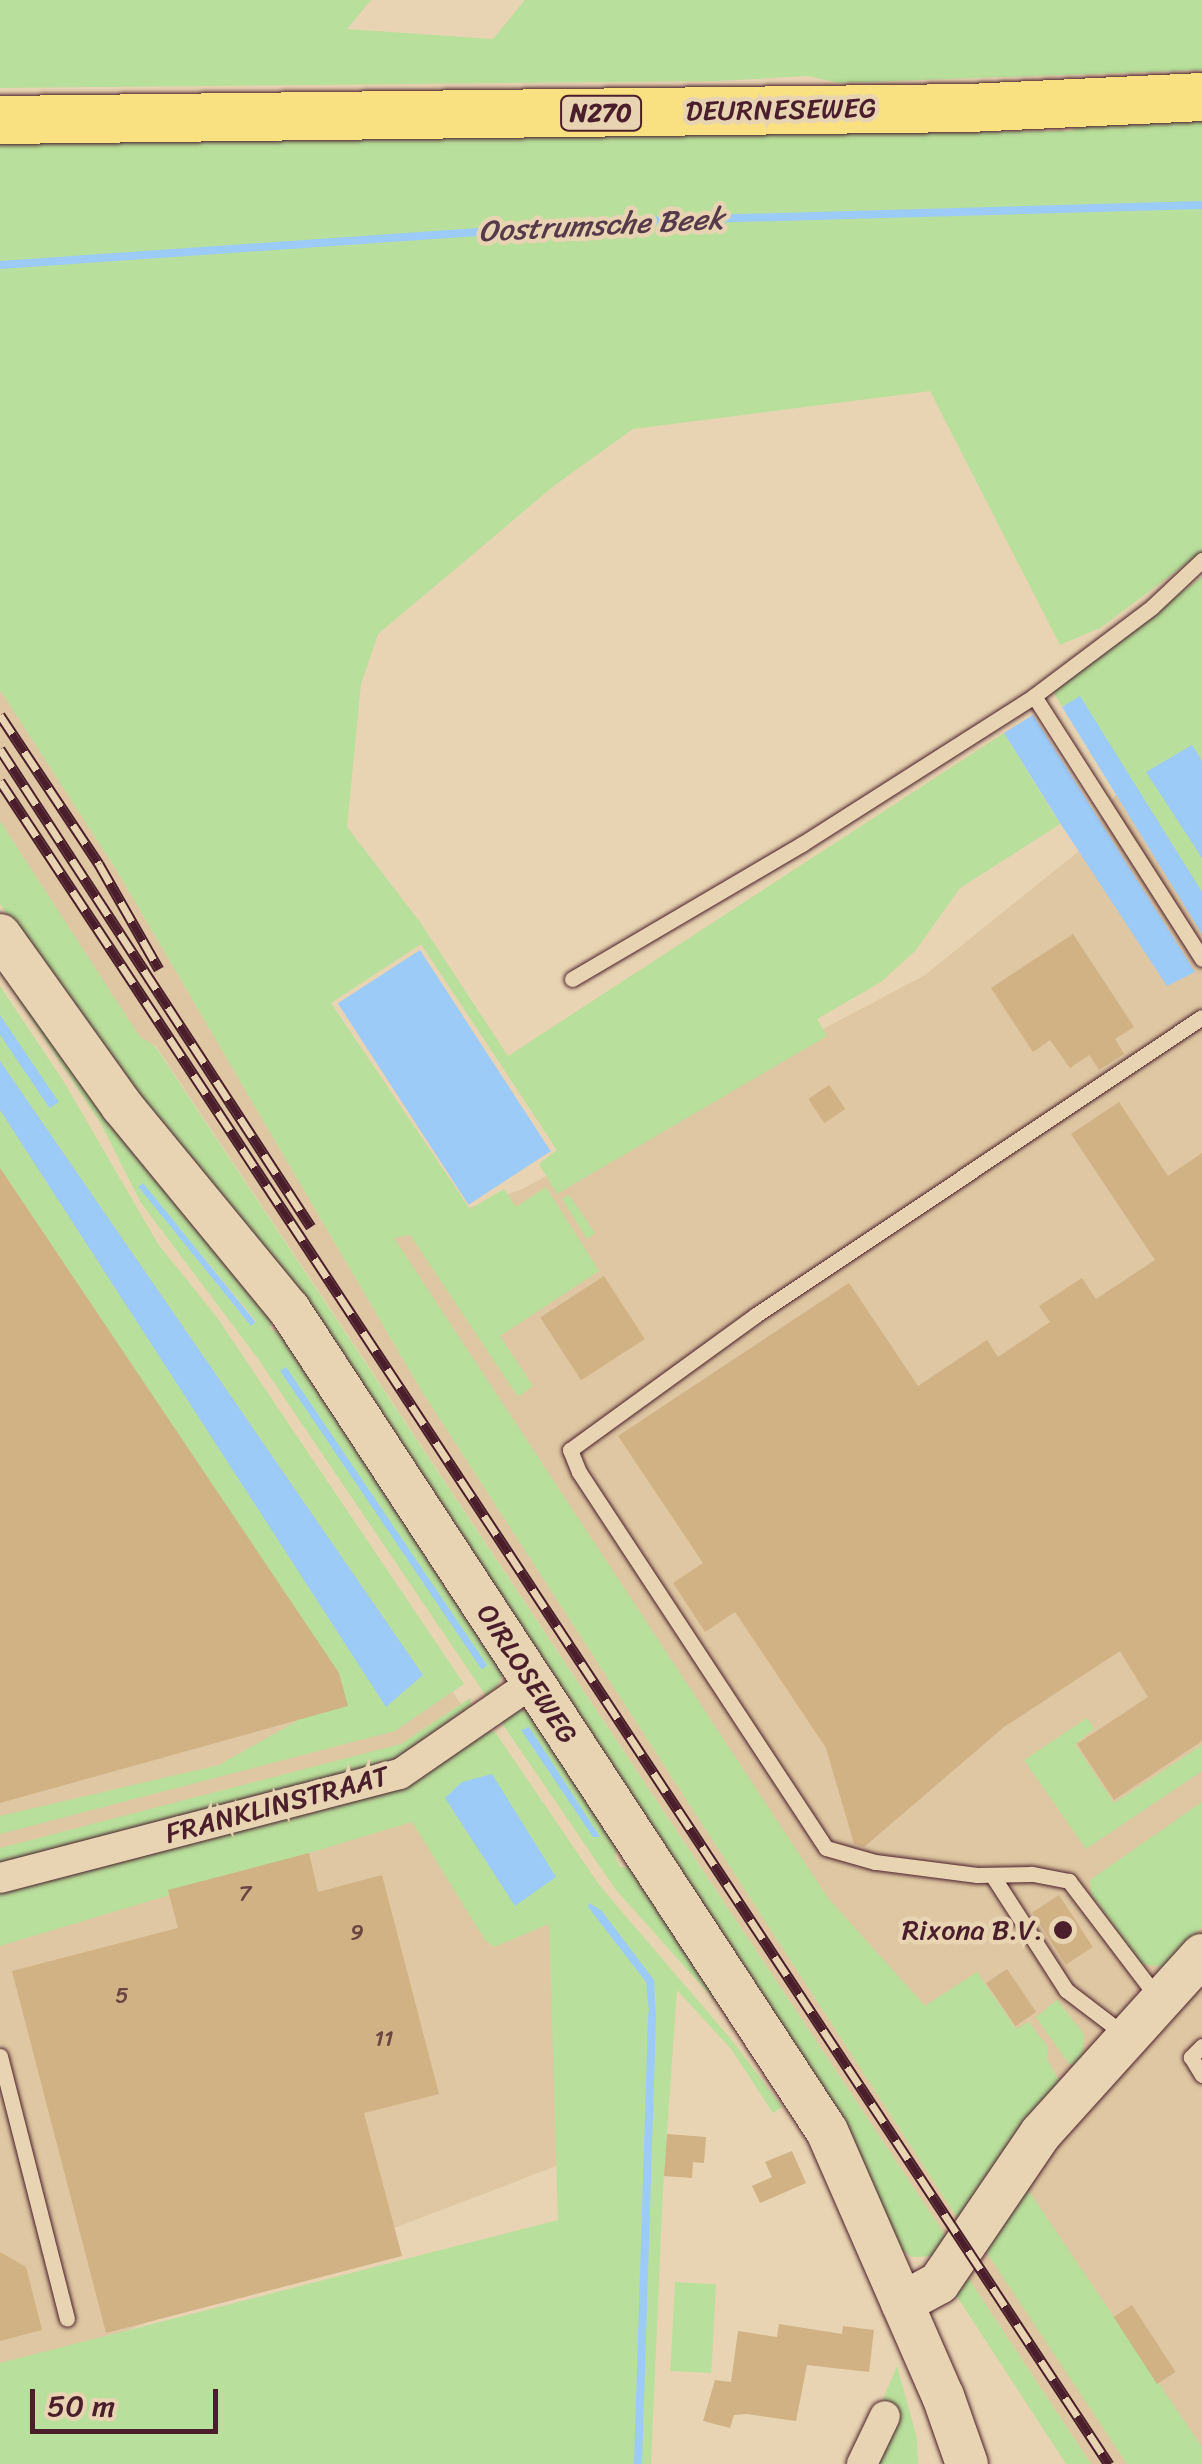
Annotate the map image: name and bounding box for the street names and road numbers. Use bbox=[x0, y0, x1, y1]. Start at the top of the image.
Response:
street label: DEURNESEWEG bbox=[685, 92, 877, 128]
road number: N270 bbox=[558, 93, 644, 133]
street label: OIRLOSEWEG bbox=[469, 1598, 585, 1750]
street label: FRANKLINSTRAAT bbox=[162, 1759, 392, 1851]

